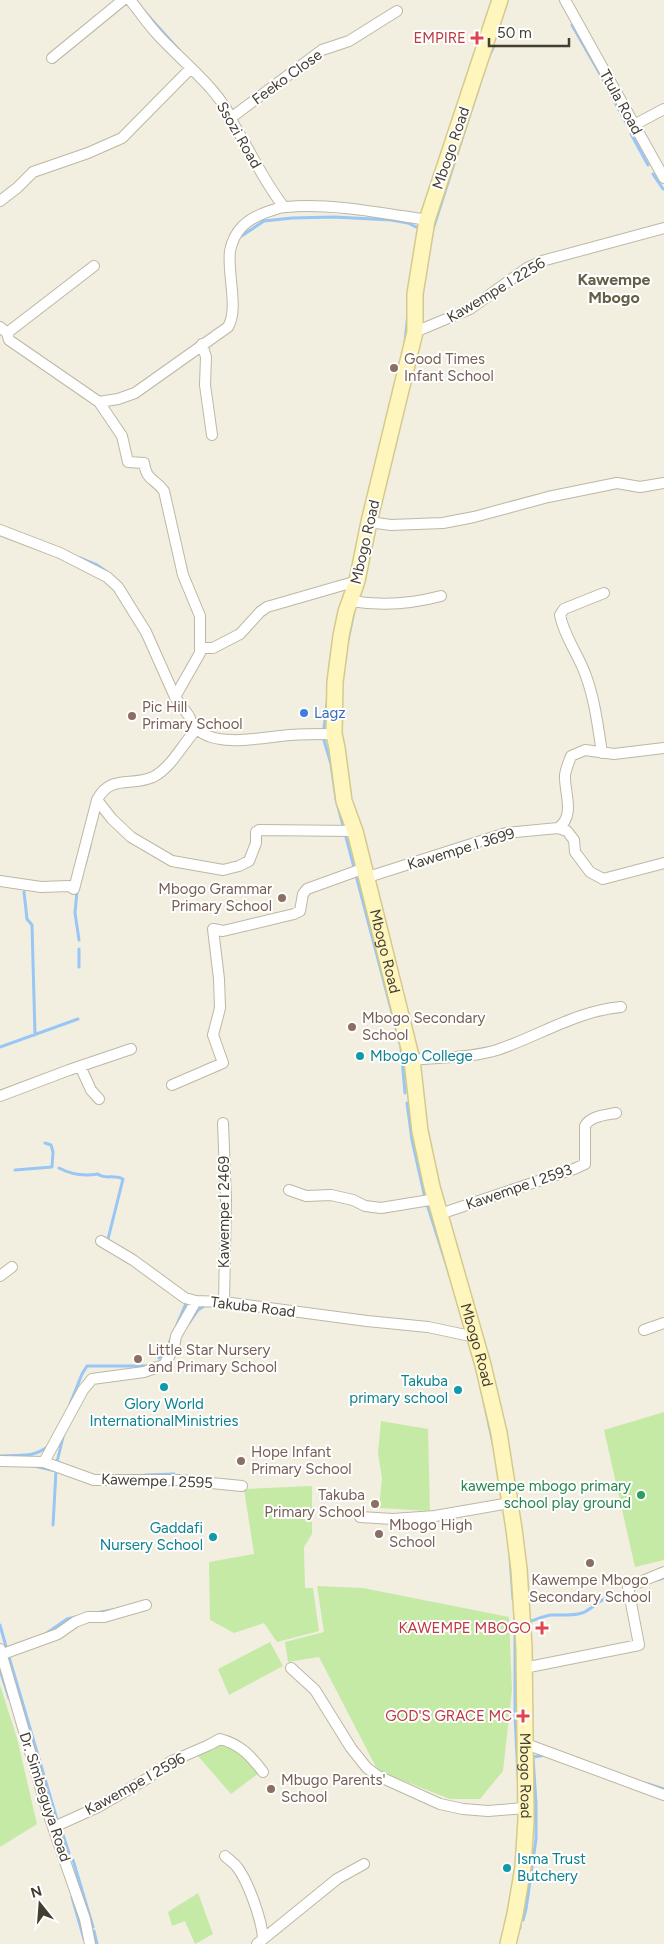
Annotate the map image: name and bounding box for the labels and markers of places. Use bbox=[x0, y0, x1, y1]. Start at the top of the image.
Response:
place label: EMPIRE bbox=[413, 29, 466, 47]
marker: EMPIRE bbox=[470, 31, 484, 45]
place label: Good Times Infant School bbox=[404, 350, 494, 385]
marker: Good Times Infant School bbox=[388, 362, 400, 374]
place label: Pic Hill Primary School bbox=[142, 698, 243, 733]
place label: Lagz bbox=[314, 704, 346, 722]
marker: Lagz bbox=[298, 707, 310, 719]
marker: Pic Hill Primary School bbox=[126, 710, 138, 722]
place label: Mbogo Grammar Primary School bbox=[158, 880, 272, 915]
marker: Mbogo Grammar Primary School bbox=[276, 892, 288, 904]
place label: Mbogo Secondary School bbox=[362, 1009, 485, 1044]
marker: Mbogo Secondary School bbox=[346, 1021, 358, 1033]
place label: Mbogo College bbox=[370, 1047, 473, 1065]
marker: Mbogo College bbox=[354, 1050, 366, 1062]
place label: Little Star Nursery and Primary School bbox=[148, 1341, 277, 1376]
marker: Little Star Nursery and Primary School bbox=[132, 1353, 144, 1365]
place label: Takuba primary school bbox=[349, 1372, 448, 1407]
marker: Glory World InternationalMinistries bbox=[158, 1381, 170, 1393]
marker: Takuba primary school bbox=[452, 1384, 464, 1396]
place label: Glory World InternationalMinistries bbox=[90, 1395, 238, 1430]
place label: Hope Infant Primary School bbox=[251, 1443, 352, 1478]
marker: Hope Infant Primary School bbox=[235, 1455, 247, 1467]
place label: kawempe mbogo primary school play ground bbox=[461, 1477, 631, 1512]
place label: Takuba Primary School bbox=[264, 1486, 365, 1521]
marker: kawempe mbogo primary school play ground bbox=[635, 1489, 647, 1501]
marker: Takuba Primary School bbox=[369, 1498, 381, 1510]
place label: Mbogo High School bbox=[389, 1516, 472, 1551]
place label: Gaddafi Nursery School bbox=[100, 1519, 203, 1554]
marker: Mbogo High School bbox=[373, 1528, 385, 1540]
marker: Gaddafi Nursery School bbox=[207, 1531, 219, 1543]
marker: Kawempe Mbogo Secondary School bbox=[584, 1557, 596, 1569]
place label: Kawempe Mbogo Secondary School bbox=[529, 1571, 651, 1606]
place label: KAWEMPE MBOGO bbox=[398, 1619, 531, 1637]
marker: KAWEMPE MBOGO bbox=[535, 1621, 549, 1635]
place label: GOD'S GRACE MC bbox=[385, 1707, 512, 1725]
marker: GOD'S GRACE MC bbox=[516, 1709, 530, 1723]
place label: Mbugo Parents' School bbox=[281, 1771, 386, 1806]
marker: Mbugo Parents' School bbox=[265, 1783, 277, 1795]
place label: Isma Trust Butchery bbox=[517, 1850, 586, 1885]
marker: Isma Trust Butchery bbox=[501, 1862, 513, 1874]

